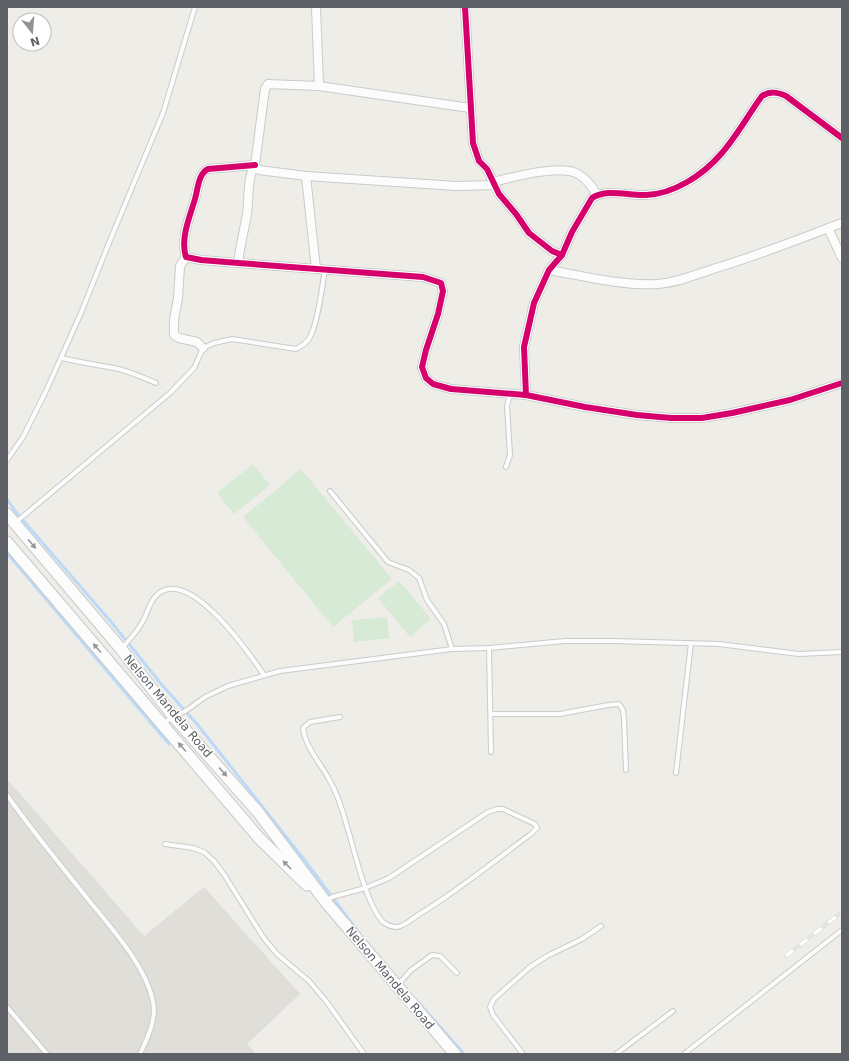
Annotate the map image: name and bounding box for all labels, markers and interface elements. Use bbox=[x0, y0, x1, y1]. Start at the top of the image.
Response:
north arrow bbox=[12, 12, 52, 52]
text: N bbox=[28, 34, 41, 49]
one-way arrow bbox=[28, 538, 37, 549]
one-way arrow bbox=[93, 643, 102, 654]
street label: Nelson Mandela Road bbox=[121, 652, 215, 760]
one-way arrow bbox=[177, 742, 187, 752]
one-way arrow bbox=[218, 768, 227, 777]
one-way arrow bbox=[282, 860, 291, 870]
street label: Nelson Mandela Road bbox=[343, 924, 437, 1032]

